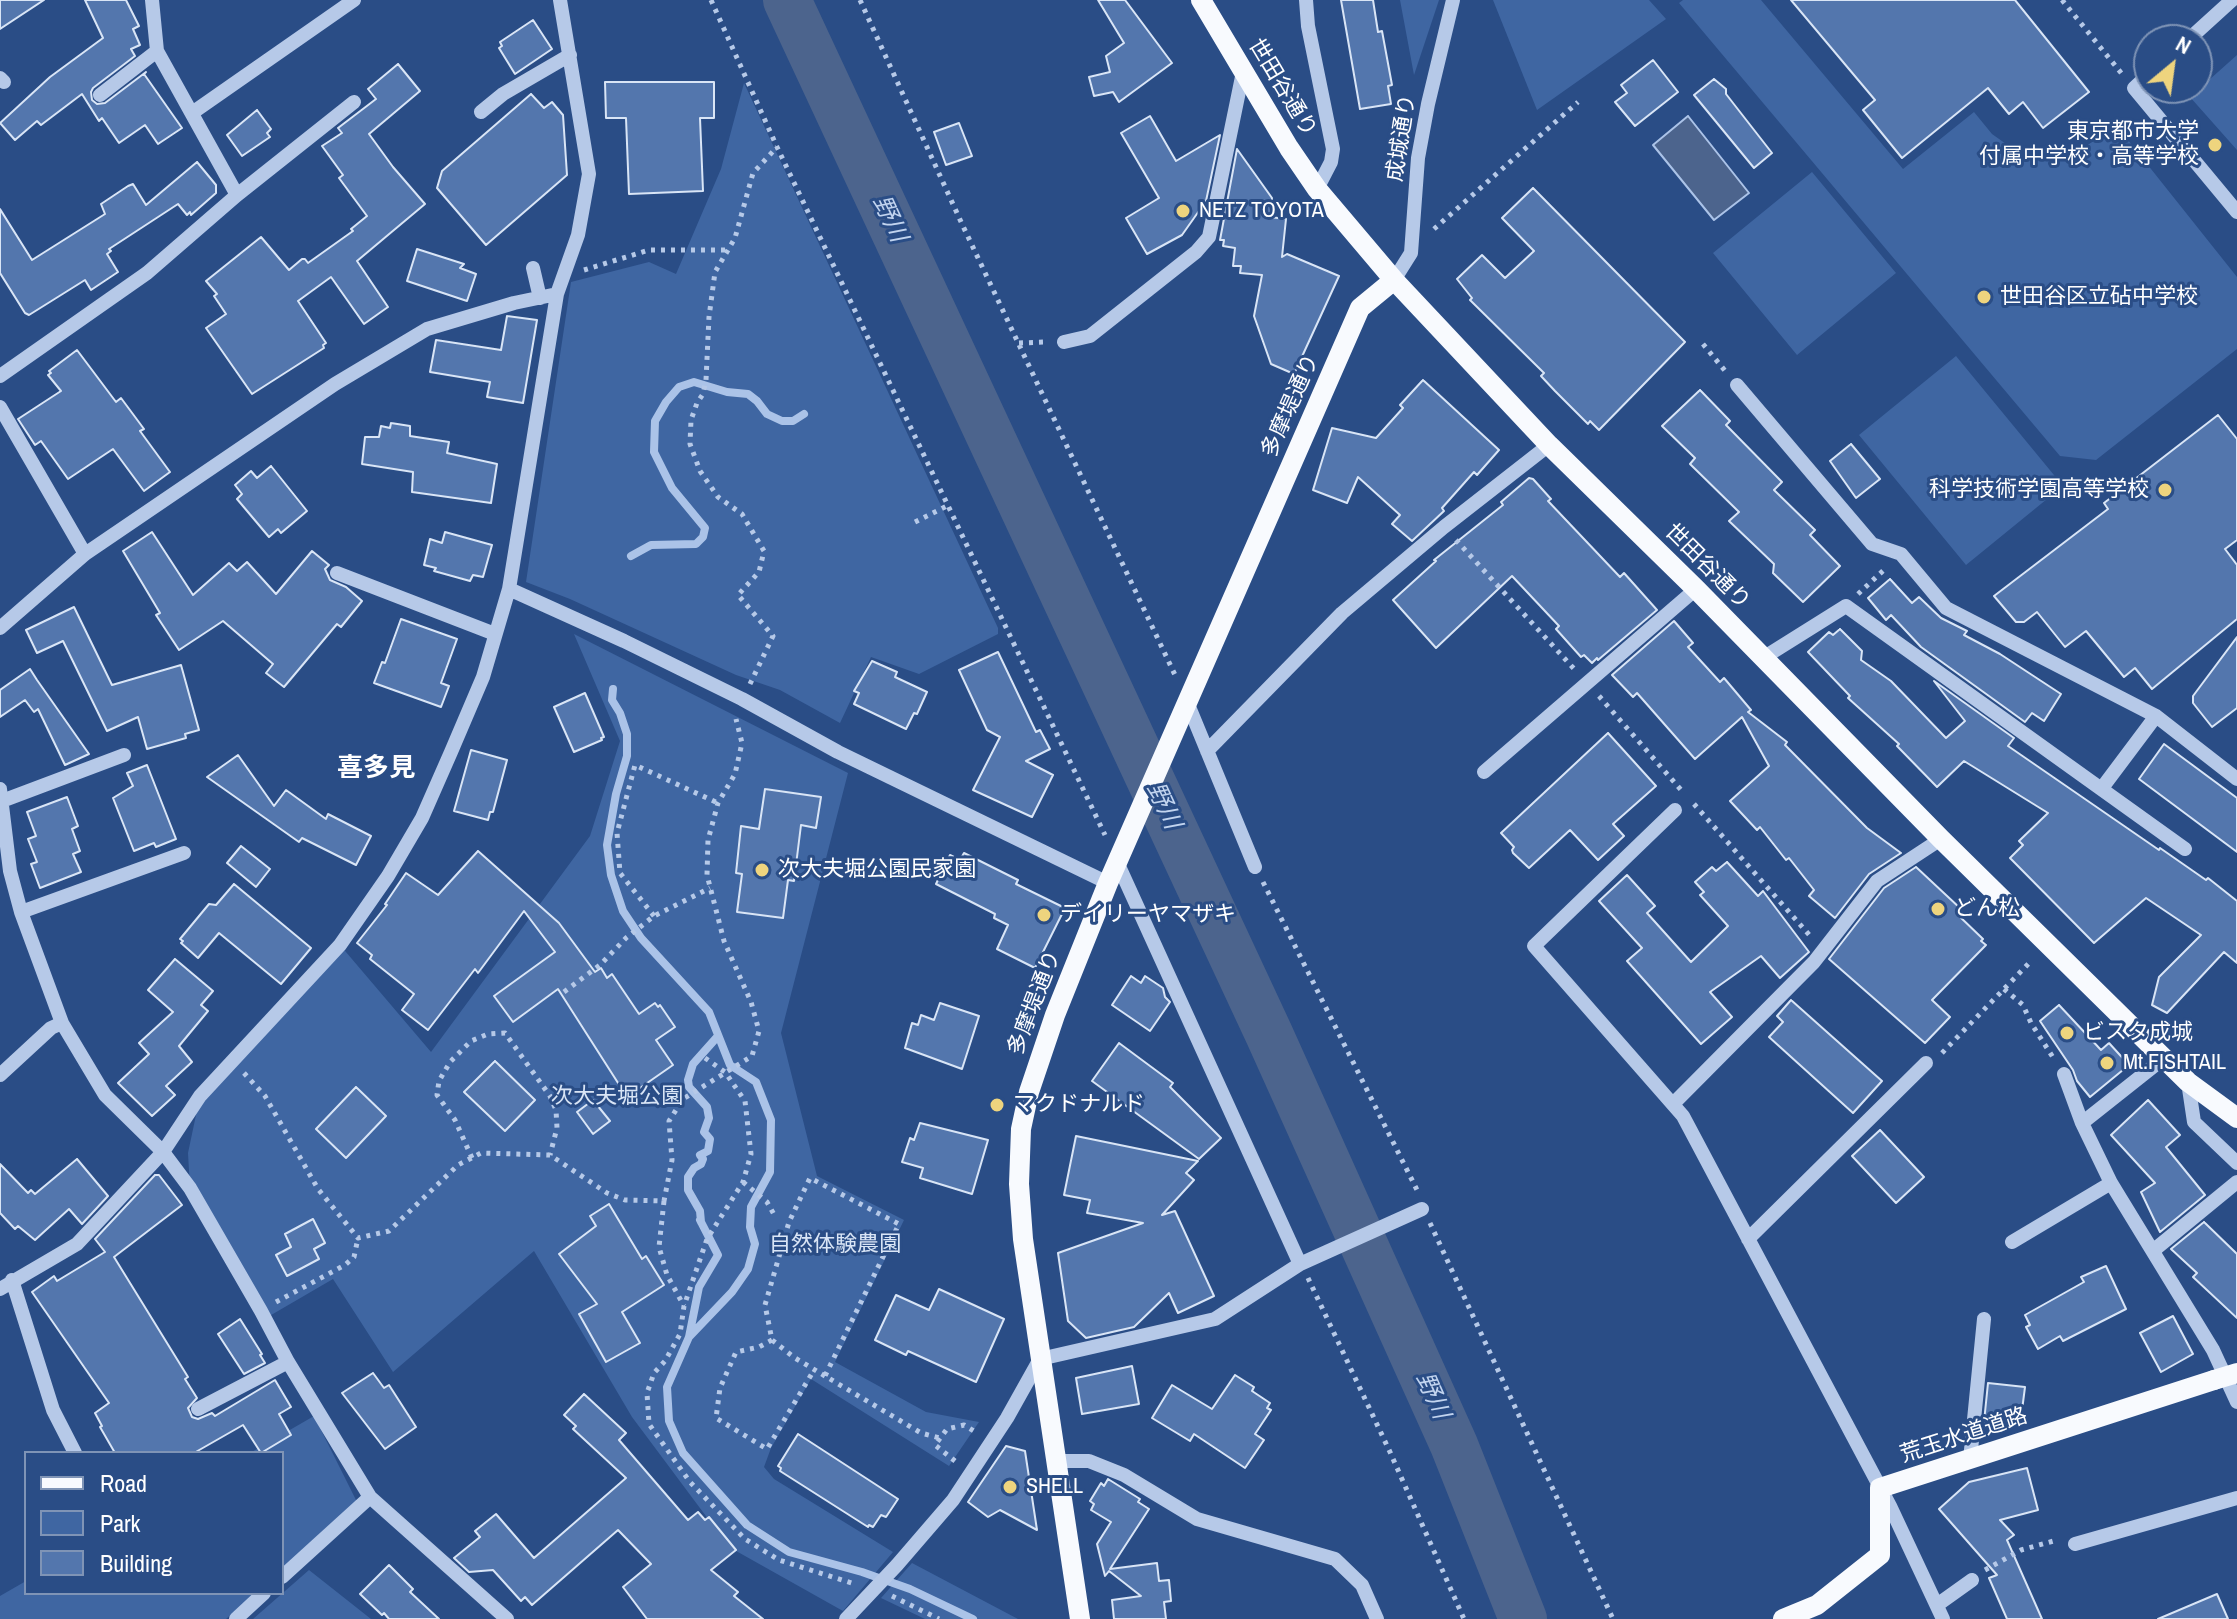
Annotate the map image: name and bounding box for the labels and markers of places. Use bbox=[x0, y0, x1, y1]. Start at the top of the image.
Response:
place label: 東京都市大学 付属中学校・高等学校 bbox=[1979, 119, 2199, 170]
marker: 東京都市大学 付属中学校・高等学校 bbox=[2206, 136, 2224, 154]
place label: NETZ TOYOTA bbox=[1199, 198, 1324, 224]
marker: NETZ TOYOTA bbox=[1174, 202, 1192, 220]
place label: 世田谷区立砧中学校 bbox=[2000, 284, 2198, 310]
marker: 世田谷区立砧中学校 bbox=[1975, 288, 1993, 306]
place label: 科学技術学園高等学校 bbox=[1929, 477, 2149, 503]
marker: 科学技術学園高等学校 bbox=[2156, 481, 2174, 499]
place label: 次大夫堀公園民家園 bbox=[778, 857, 976, 883]
marker: 次大夫堀公園民家園 bbox=[753, 861, 771, 879]
place label: どん松 bbox=[1954, 896, 2020, 922]
marker: どん松 bbox=[1929, 900, 1947, 918]
place label: デイリーヤマザキ bbox=[1060, 902, 1236, 928]
marker: デイリーヤマザキ bbox=[1035, 906, 1053, 924]
place label: ビスタ成城 bbox=[2083, 1020, 2193, 1046]
marker: ビスタ成城 bbox=[2058, 1024, 2076, 1042]
place label: Mt.FISHTAIL bbox=[2123, 1050, 2226, 1076]
marker: Mt.FISHTAIL bbox=[2098, 1054, 2116, 1072]
place label: マクドナルド bbox=[1013, 1092, 1145, 1118]
marker: マクドナルド bbox=[988, 1096, 1006, 1114]
place label: SHELL bbox=[1026, 1474, 1083, 1500]
marker: SHELL bbox=[1001, 1478, 1019, 1496]

